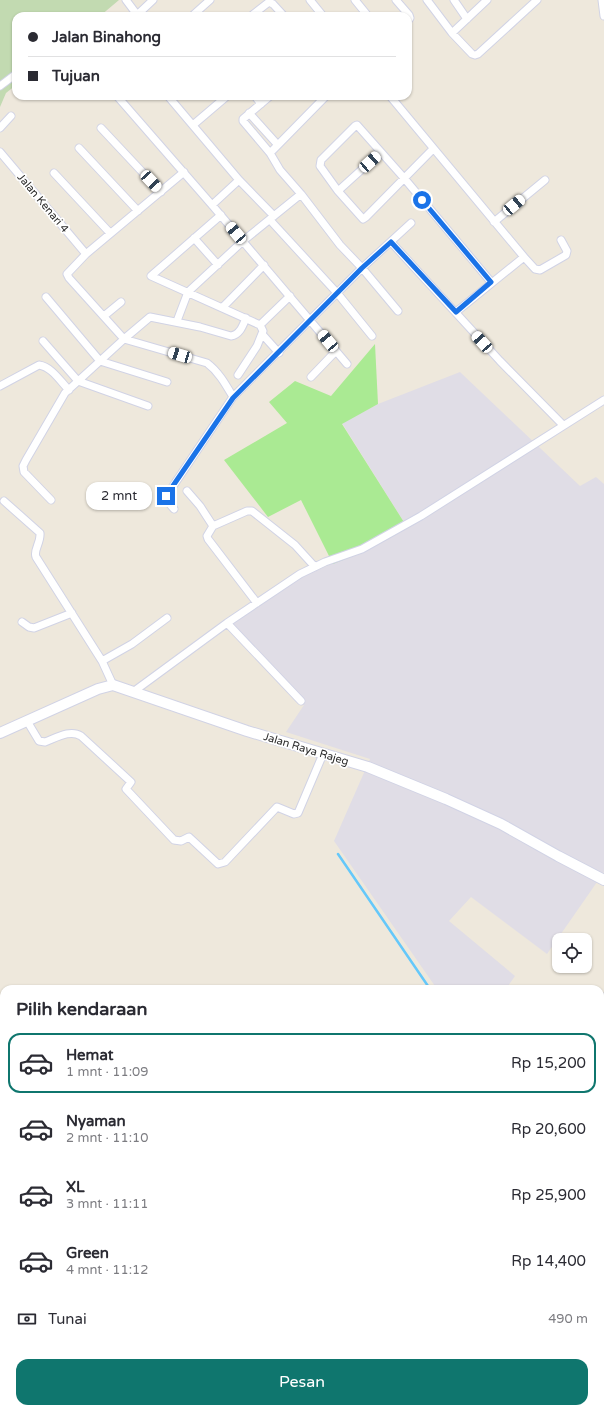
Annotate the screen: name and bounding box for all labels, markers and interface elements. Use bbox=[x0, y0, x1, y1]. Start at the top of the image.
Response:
text: Jalan Binahong bbox=[52, 28, 161, 46]
text: Tujuan bbox=[52, 67, 100, 85]
car bbox=[357, 150, 383, 174]
car bbox=[138, 168, 164, 194]
street label: Jalan Kenari 4 bbox=[15, 171, 71, 235]
route start bbox=[413, 191, 431, 209]
car bbox=[501, 193, 527, 217]
car bbox=[224, 220, 248, 246]
car bbox=[316, 328, 340, 354]
car bbox=[470, 329, 494, 355]
car bbox=[167, 346, 193, 364]
callout: 2 mnt bbox=[86, 482, 152, 510]
route end bbox=[157, 487, 175, 505]
text: 2 mnt bbox=[101, 488, 137, 504]
street label: Jalan Raya Rajeg bbox=[262, 730, 350, 768]
map controls bbox=[552, 933, 592, 973]
button: locate bbox=[552, 933, 592, 973]
text: Pilih kendaraan bbox=[16, 998, 147, 1020]
icon: car bbox=[18, 1045, 54, 1081]
text: Hemat bbox=[66, 1046, 113, 1064]
text: Rp 15,200 bbox=[511, 1054, 586, 1072]
text: 1 mnt · 11:09 bbox=[66, 1064, 148, 1080]
icon: car bbox=[18, 1111, 54, 1147]
text: Nyaman bbox=[66, 1112, 126, 1130]
text: Rp 20,600 bbox=[511, 1120, 586, 1138]
text: 2 mnt · 11:10 bbox=[66, 1130, 148, 1146]
icon: car bbox=[18, 1177, 54, 1213]
text: XL bbox=[66, 1178, 85, 1196]
text: Rp 25,900 bbox=[511, 1186, 586, 1204]
text: 3 mnt · 11:11 bbox=[66, 1196, 148, 1212]
icon: car bbox=[18, 1243, 54, 1279]
text: Green bbox=[66, 1244, 109, 1262]
text: Rp 14,400 bbox=[511, 1252, 586, 1270]
text: 4 mnt · 11:12 bbox=[66, 1262, 148, 1278]
icon: cash bbox=[16, 1308, 38, 1330]
text: Tunai bbox=[48, 1310, 87, 1328]
text: 490 m bbox=[548, 1311, 588, 1327]
button: Pesan bbox=[16, 1359, 588, 1405]

